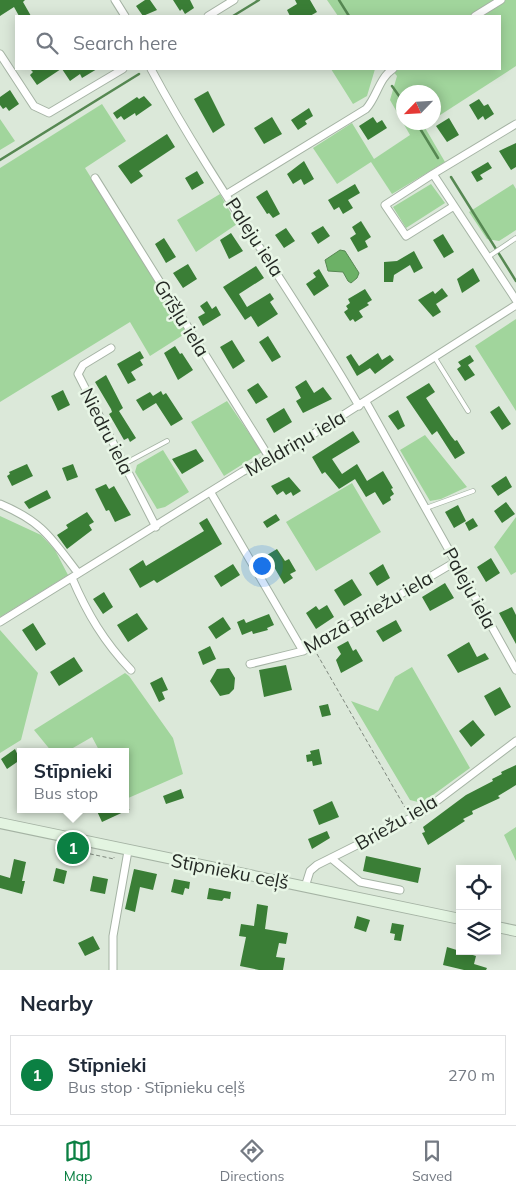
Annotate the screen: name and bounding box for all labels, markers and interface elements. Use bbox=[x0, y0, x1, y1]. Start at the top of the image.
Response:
search box bbox=[15, 15, 501, 70]
icon: search bbox=[33, 29, 61, 57]
text: Search here bbox=[73, 31, 177, 55]
north arrow bbox=[396, 85, 441, 130]
street label: Paleju iela bbox=[221, 193, 289, 281]
street label: Grīšļu iela bbox=[148, 275, 215, 361]
street label: Niedru iela bbox=[75, 384, 139, 478]
street label: Meldriņu iela bbox=[241, 405, 350, 482]
street label: Paleju iela bbox=[438, 543, 502, 633]
your location bbox=[249, 553, 275, 579]
street label: Mazā Briežu iela bbox=[299, 565, 437, 659]
popup bbox=[17, 748, 129, 813]
text: Stīpnieki bbox=[34, 759, 112, 783]
text: Bus stop bbox=[34, 783, 98, 803]
street label: Briežu iela bbox=[351, 789, 441, 855]
pin: 1 bbox=[57, 829, 89, 867]
street label: Stīpnieku ceļš bbox=[169, 848, 291, 895]
map controls bbox=[456, 865, 501, 955]
button: locate bbox=[456, 865, 501, 910]
button: layers bbox=[456, 910, 501, 955]
text: Nearby bbox=[20, 990, 93, 1016]
text: Stīpnieki bbox=[68, 1053, 146, 1077]
text: 1 bbox=[32, 1065, 42, 1085]
text: 270 m bbox=[448, 1065, 495, 1085]
text: Bus stop · Stīpnieku ceļš bbox=[68, 1077, 245, 1097]
tab: Map bbox=[64, 1137, 92, 1185]
tab: Directions bbox=[220, 1137, 285, 1185]
tab: Saved bbox=[412, 1137, 452, 1185]

